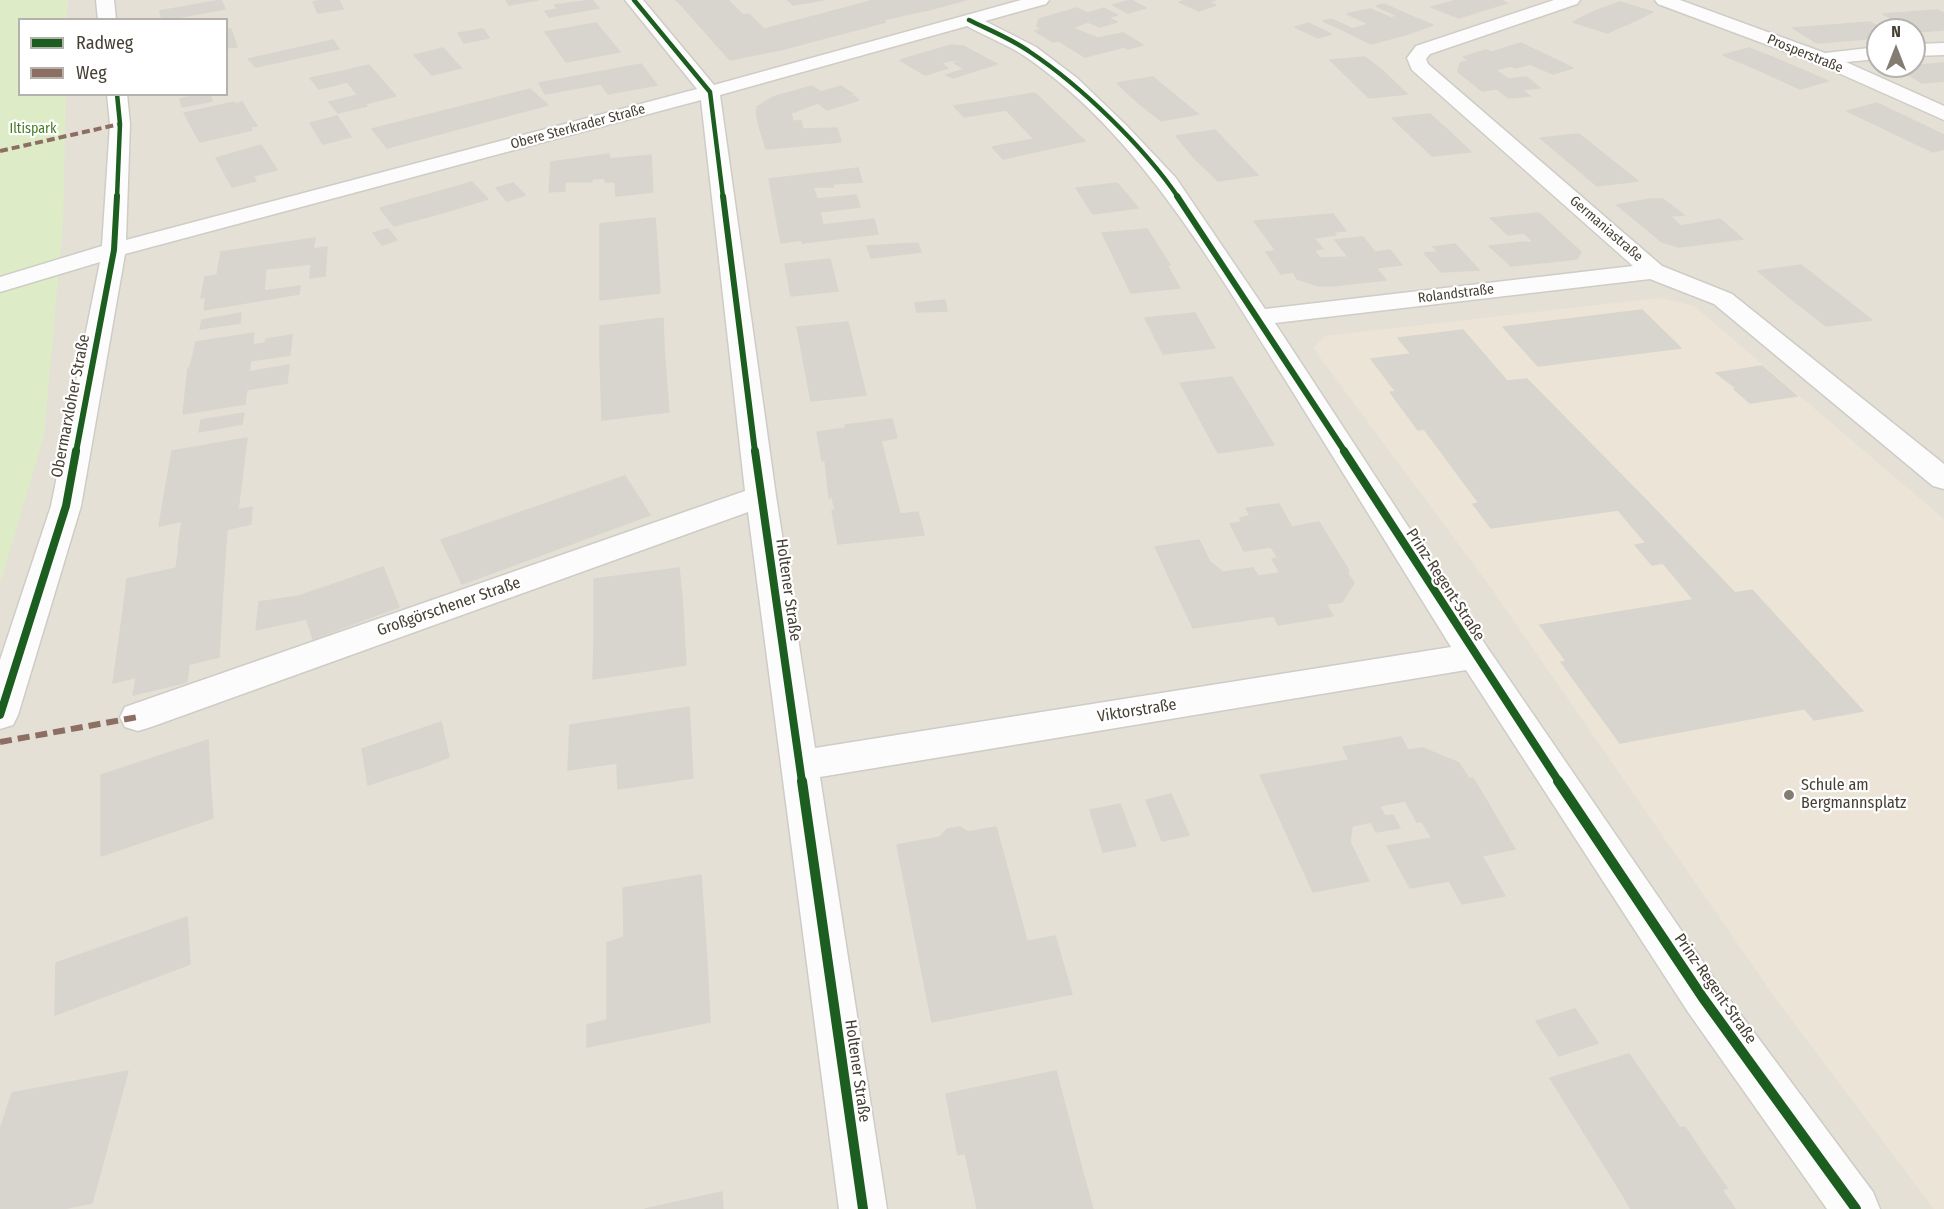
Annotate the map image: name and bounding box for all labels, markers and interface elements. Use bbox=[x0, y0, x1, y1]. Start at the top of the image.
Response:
legend bbox=[18, 18, 228, 96]
north arrow bbox=[1866, 18, 1926, 78]
text: N bbox=[1891, 22, 1901, 41]
street label: Prosperstraße bbox=[1765, 31, 1845, 77]
text: Radweg bbox=[76, 32, 133, 54]
text: Weg bbox=[76, 62, 107, 84]
street label: Obere Sterkrader Straße bbox=[509, 101, 647, 153]
park label: Iltispark bbox=[9, 121, 57, 137]
street label: Germaniastraße bbox=[1566, 193, 1646, 265]
street label: Rolandstraße bbox=[1417, 281, 1495, 307]
street label: Obermarxloher Straße bbox=[48, 333, 94, 479]
street label: Prinz-Regent-Straße bbox=[1401, 525, 1489, 645]
street label: Holtener Straße bbox=[771, 537, 805, 643]
street label: Großgörschener Straße bbox=[375, 573, 523, 641]
street label: Viktorstraße bbox=[1096, 695, 1178, 727]
place label: Schule am Bergmannsplatz bbox=[1801, 776, 1906, 814]
marker: Schule am Bergmannsplatz bbox=[1782, 788, 1796, 802]
street label: Prinz-Regent-Straße bbox=[1670, 930, 1760, 1048]
street label: Holtener Straße bbox=[840, 1018, 874, 1124]

